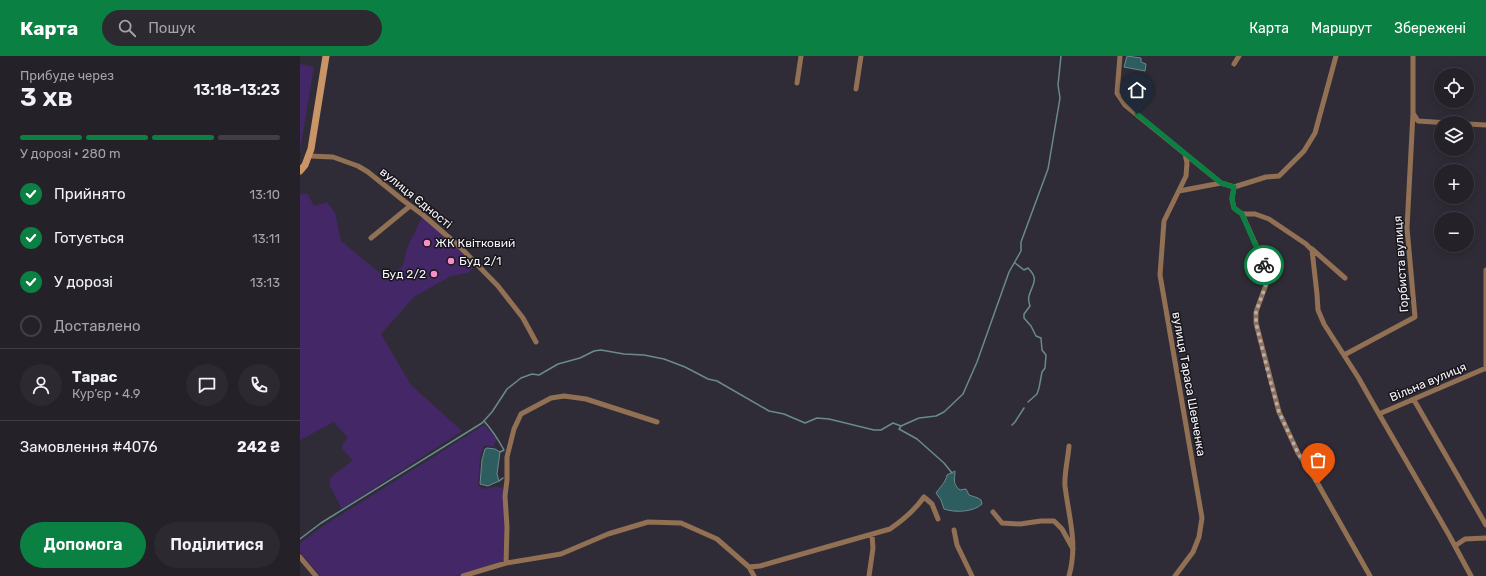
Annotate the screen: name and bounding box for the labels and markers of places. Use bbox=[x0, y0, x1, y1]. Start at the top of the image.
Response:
pin bbox=[1120, 73, 1154, 114]
place label: ЖК Квітковий bbox=[435, 236, 515, 250]
marker: ЖК Квітковий bbox=[422, 238, 432, 248]
place label: Буд 2/1 bbox=[459, 254, 501, 268]
marker: Буд 2/1 bbox=[446, 256, 456, 266]
place label: Буд 2/2 bbox=[382, 267, 426, 281]
marker: Буд 2/2 bbox=[429, 269, 439, 279]
pin bbox=[1301, 443, 1335, 484]

